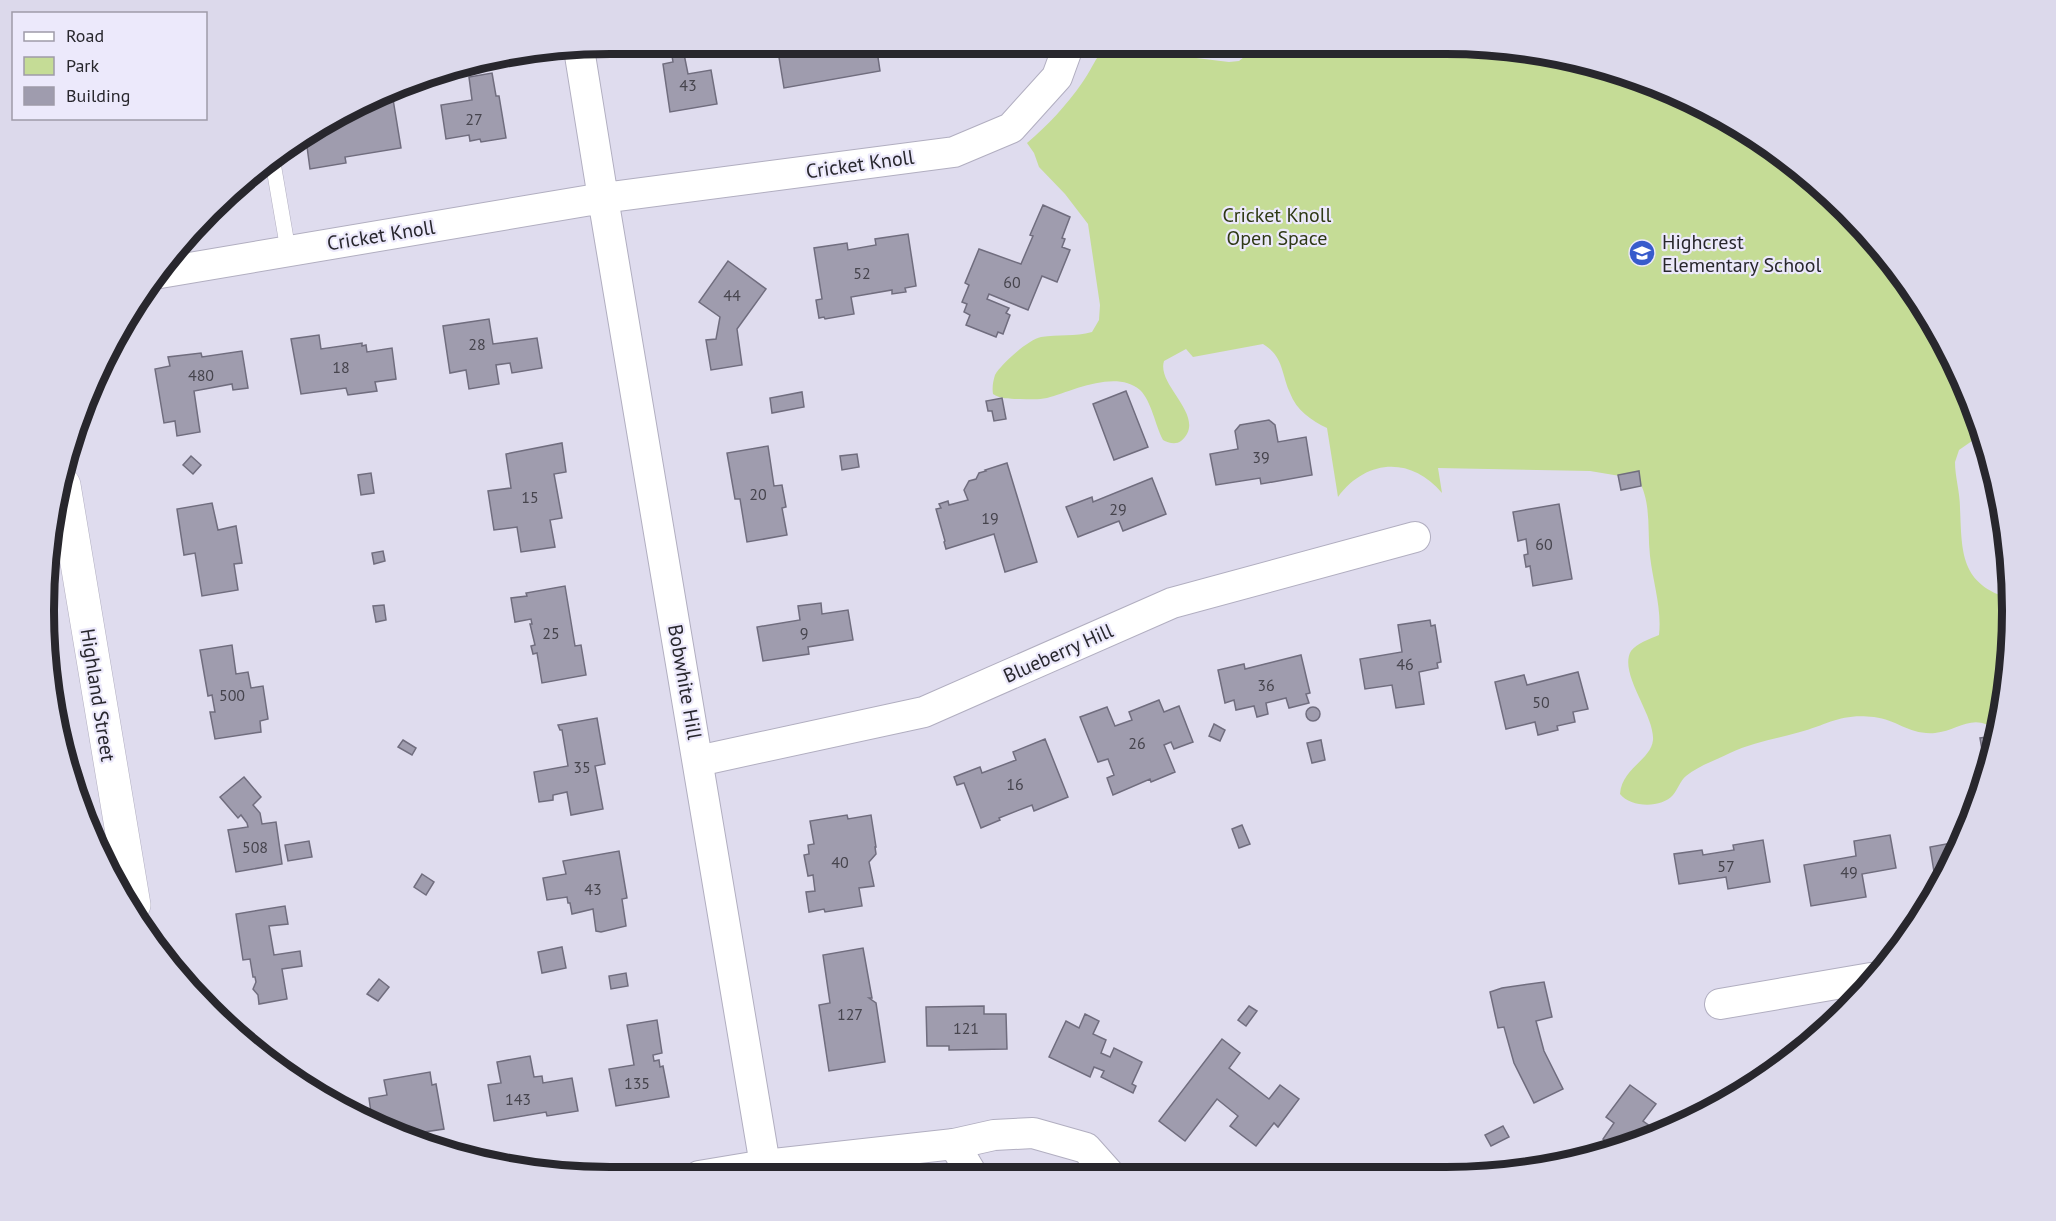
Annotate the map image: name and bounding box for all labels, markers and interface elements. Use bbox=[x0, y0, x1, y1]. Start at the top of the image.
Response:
legend bbox=[12, 12, 207, 120]
text: Road bbox=[66, 24, 104, 47]
text: Park bbox=[66, 54, 99, 77]
house number: 43 bbox=[679, 75, 697, 95]
text: Building bbox=[66, 84, 130, 107]
house number: 27 bbox=[465, 109, 483, 129]
street label: Cricket Knoll bbox=[804, 144, 916, 184]
park label: Cricket Knoll Open Space bbox=[1223, 202, 1332, 251]
street label: Cricket Knoll bbox=[325, 214, 437, 256]
place label: Highcrest Elementary School bbox=[1662, 229, 1822, 278]
school or university icon: Highcrest Elementary School bbox=[1627, 238, 1657, 268]
house number: 52 bbox=[853, 263, 871, 283]
house number: 60 bbox=[1003, 272, 1021, 292]
house number: 44 bbox=[723, 285, 741, 305]
house number: 28 bbox=[468, 334, 486, 354]
house number: 18 bbox=[332, 357, 350, 377]
house number: 480 bbox=[188, 365, 214, 385]
house number: 39 bbox=[1252, 447, 1270, 467]
house number: 20 bbox=[749, 484, 767, 504]
house number: 15 bbox=[521, 487, 539, 507]
house number: 29 bbox=[1109, 499, 1127, 519]
house number: 19 bbox=[981, 508, 999, 528]
house number: 60 bbox=[1535, 534, 1553, 554]
street label: Blueberry Hill bbox=[999, 617, 1117, 689]
street label: Bobwhite Hill bbox=[662, 622, 708, 742]
house number: 25 bbox=[542, 623, 560, 643]
house number: 9 bbox=[800, 623, 808, 643]
street label: Highland Street bbox=[75, 627, 121, 764]
house number: 46 bbox=[1396, 654, 1414, 674]
house number: 36 bbox=[1257, 675, 1275, 695]
house number: 500 bbox=[219, 685, 245, 705]
house number: 50 bbox=[1532, 692, 1550, 712]
house number: 26 bbox=[1128, 733, 1146, 753]
house number: 35 bbox=[573, 757, 591, 777]
house number: 16 bbox=[1006, 774, 1024, 794]
house number: 508 bbox=[242, 837, 268, 857]
house number: 40 bbox=[831, 852, 849, 872]
house number: 57 bbox=[1717, 856, 1735, 876]
house number: 49 bbox=[1840, 862, 1858, 882]
house number: 43 bbox=[584, 879, 602, 899]
house number: 127 bbox=[837, 1004, 863, 1024]
house number: 121 bbox=[953, 1018, 979, 1038]
house number: 135 bbox=[624, 1073, 650, 1093]
house number: 143 bbox=[505, 1089, 531, 1109]

